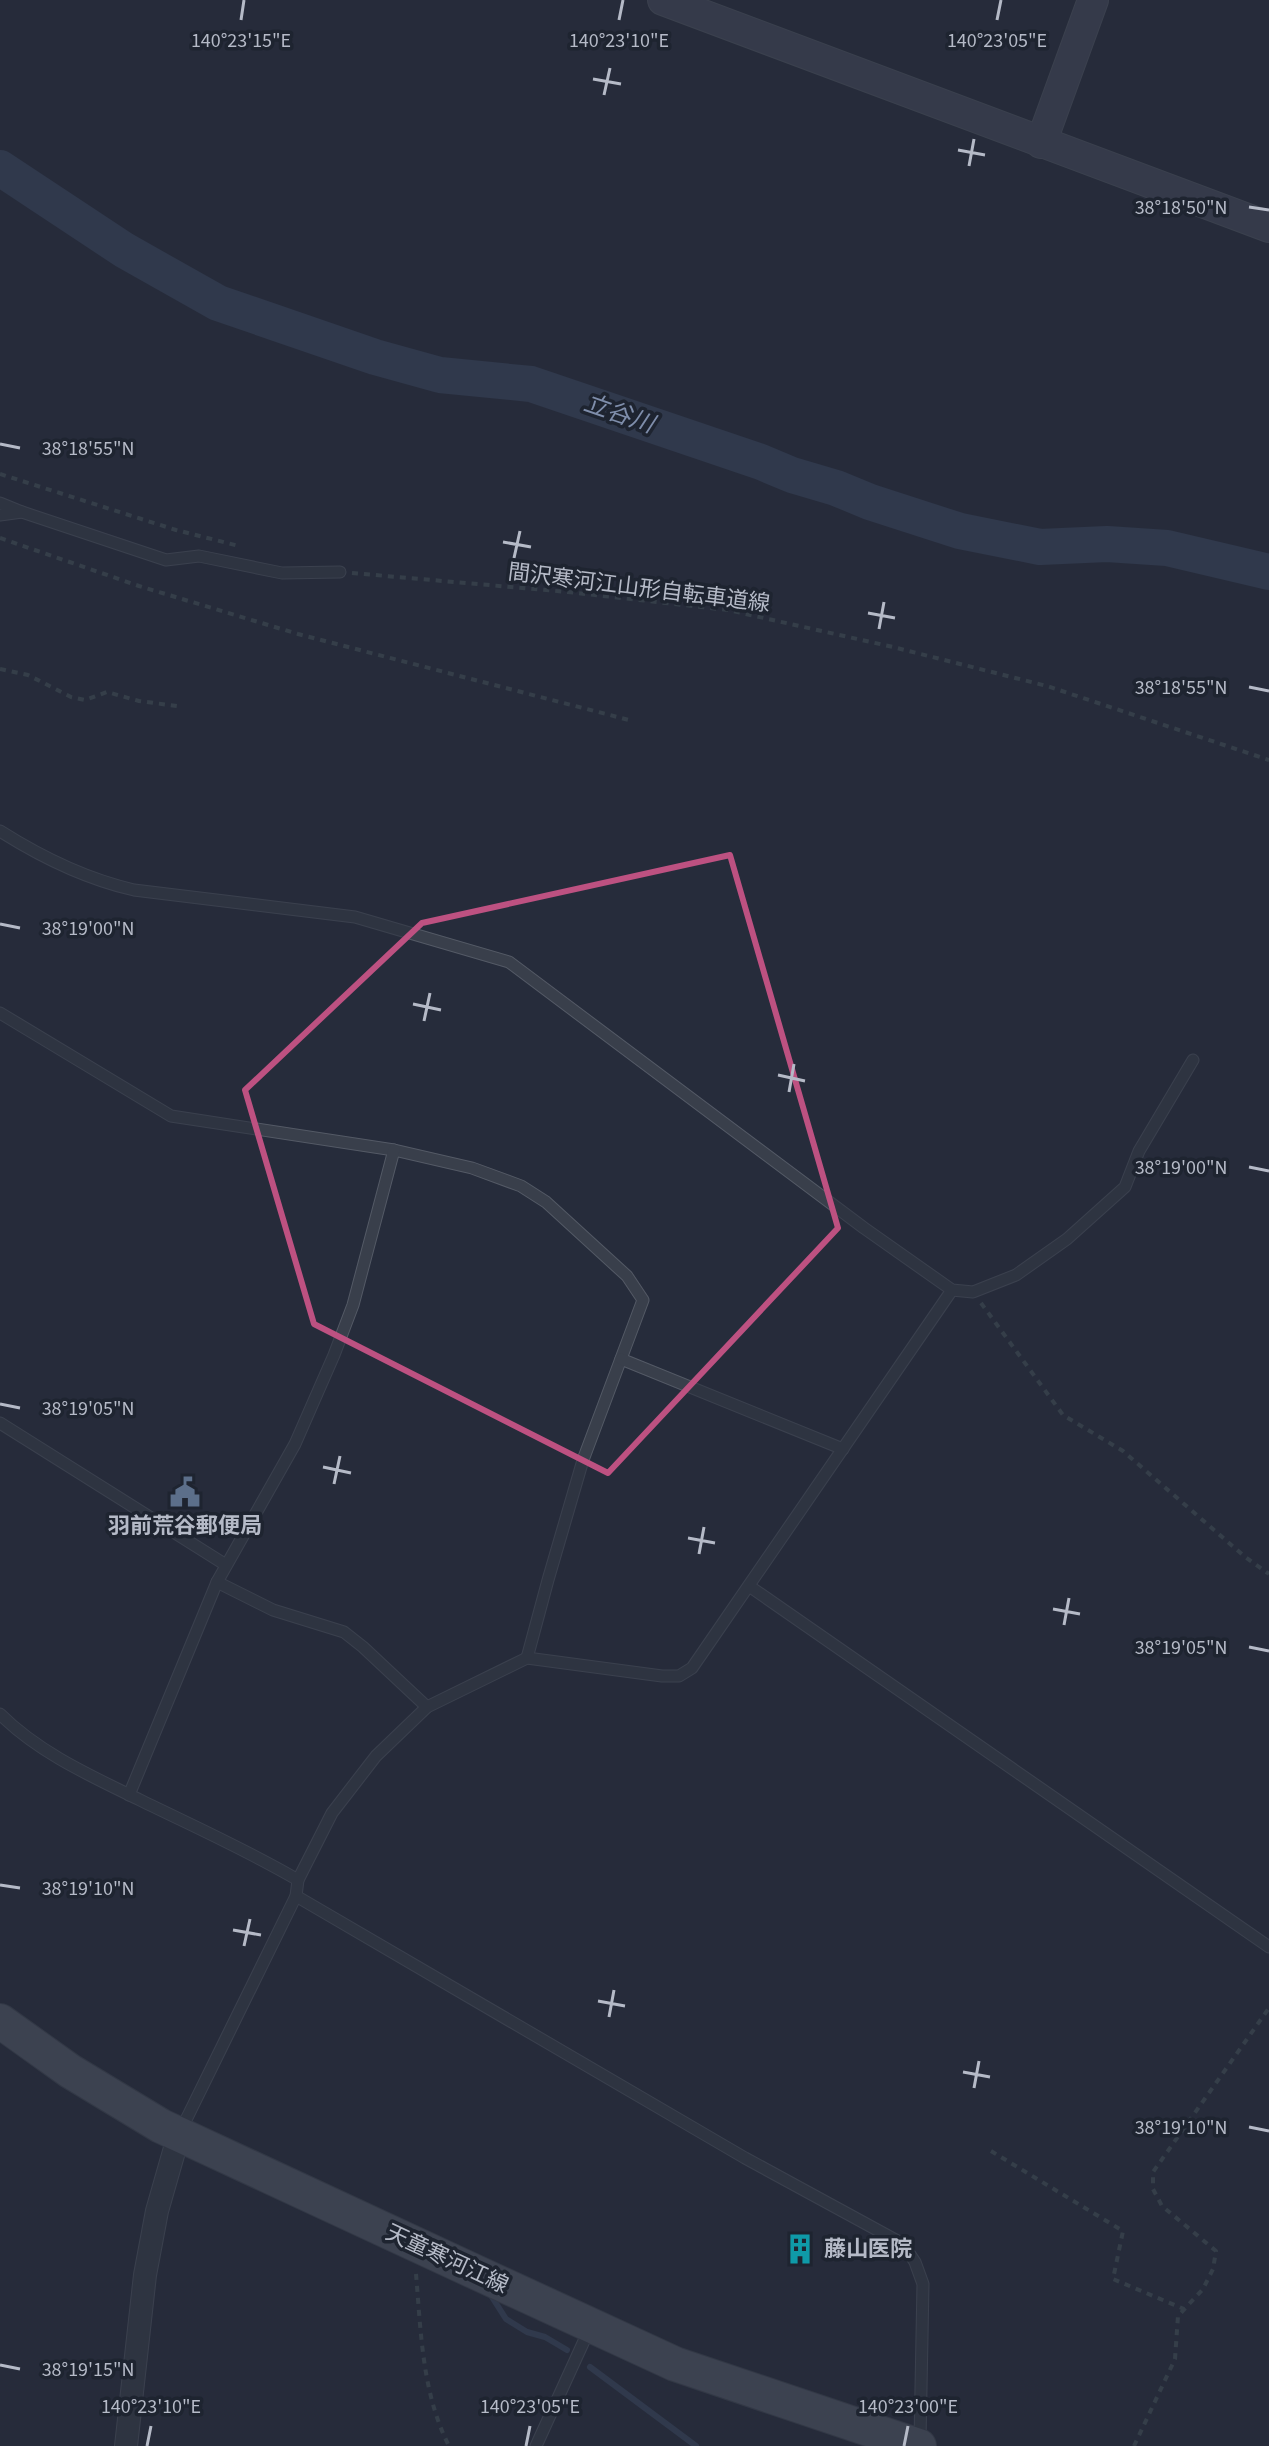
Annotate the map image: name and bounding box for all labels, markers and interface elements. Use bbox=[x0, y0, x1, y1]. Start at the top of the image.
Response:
text: 140°23'15"E bbox=[191, 27, 291, 55]
text: 140°23'10"E bbox=[569, 27, 669, 55]
text: 140°23'05"E bbox=[947, 27, 1047, 55]
text: 38°18'50"N bbox=[1135, 194, 1227, 222]
water label: 立谷川 bbox=[579, 386, 662, 443]
text: 38°18'55"N bbox=[42, 435, 134, 463]
street label: 間沢寒河江山形自転車道線 bbox=[506, 556, 772, 620]
text: 38°18'55"N bbox=[1135, 674, 1227, 702]
text: 38°19'00"N bbox=[42, 915, 134, 943]
text: 38°19'00"N bbox=[1135, 1154, 1227, 1182]
text: 38°19'05"N bbox=[42, 1395, 134, 1423]
public building icon: 羽前荒谷郵便局 bbox=[168, 1475, 202, 1509]
place label: 羽前荒谷郵便局 bbox=[108, 1510, 262, 1542]
text: 38°19'05"N bbox=[1135, 1634, 1227, 1662]
text: 38°19'10"N bbox=[42, 1875, 134, 1903]
text: 38°19'10"N bbox=[1135, 2114, 1227, 2142]
street label: 天童寒河江線 bbox=[380, 2217, 514, 2301]
building icon: 藤山医院 bbox=[783, 2232, 817, 2266]
place label: 藤山医院 bbox=[824, 2233, 912, 2265]
text: 38°19'15"N bbox=[42, 2356, 134, 2384]
text: 140°23'10"E bbox=[101, 2393, 201, 2421]
text: 140°23'05"E bbox=[480, 2393, 580, 2421]
text: 140°23'00"E bbox=[858, 2393, 958, 2421]

